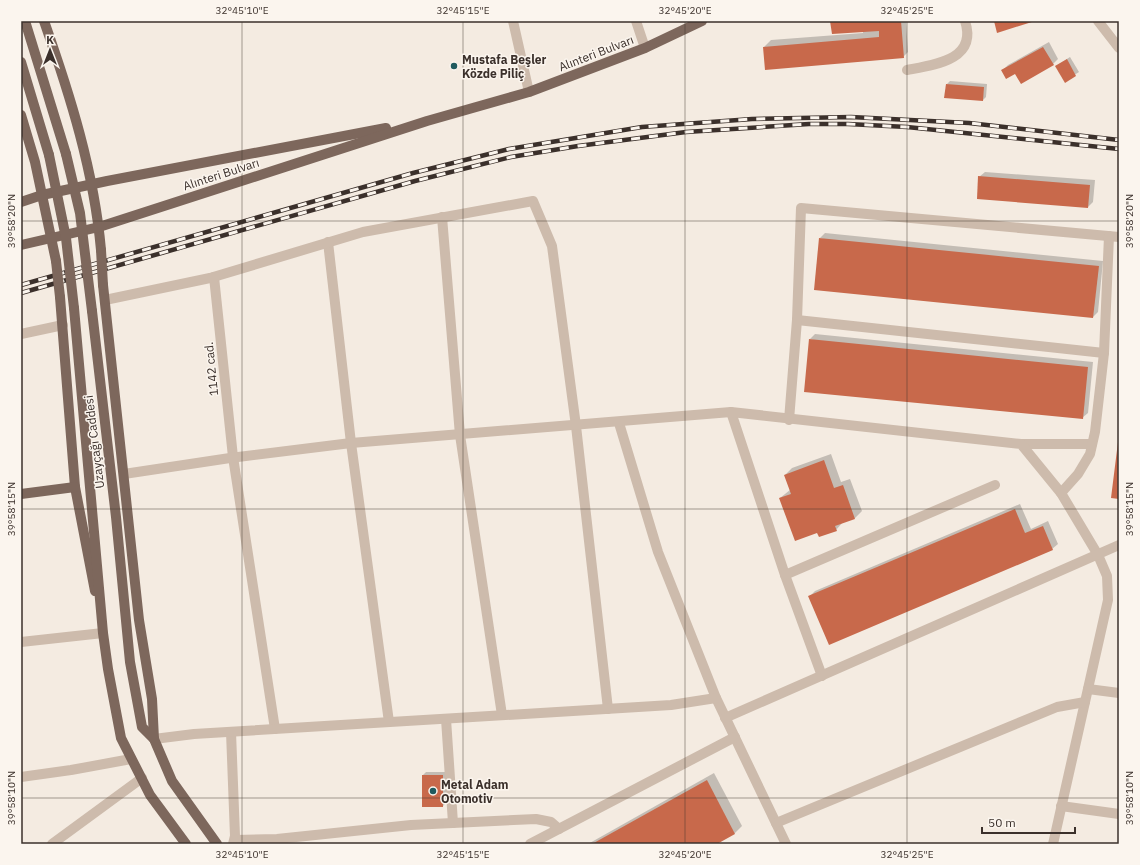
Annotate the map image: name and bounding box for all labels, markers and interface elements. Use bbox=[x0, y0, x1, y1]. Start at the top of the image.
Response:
text: 32°45'10"E bbox=[215, 4, 269, 17]
text: 32°45'15"E bbox=[436, 4, 490, 17]
text: 32°45'20"E bbox=[658, 4, 712, 17]
text: 32°45'25"E bbox=[880, 4, 934, 17]
north arrow bbox=[30, 30, 70, 70]
street label: Alınteri Bulvarı bbox=[556, 32, 636, 74]
text: K bbox=[46, 33, 54, 47]
place label: Mustafa Beşler Közde Piliç bbox=[462, 52, 547, 81]
marker: Mustafa Beşler Közde Piliç bbox=[449, 61, 459, 71]
street label: Alınteri Bulvarı bbox=[181, 155, 261, 193]
text: 39°58'20"N bbox=[5, 194, 18, 248]
text: 39°58'20"N bbox=[1123, 194, 1136, 248]
street label: 1142 cad. bbox=[201, 341, 221, 397]
street label: Uzayçağı Caddesi bbox=[81, 395, 107, 489]
text: 39°58'15"N bbox=[5, 482, 18, 536]
text: 39°58'15"N bbox=[1123, 482, 1136, 536]
text: 39°58'10"N bbox=[5, 771, 18, 825]
text: 39°58'10"N bbox=[1123, 771, 1136, 825]
place label: Metal Adam Otomotiv bbox=[441, 777, 509, 806]
marker: Metal Adam Otomotiv bbox=[428, 786, 438, 796]
scale bar bbox=[982, 809, 1075, 835]
text: 50 m bbox=[988, 815, 1016, 830]
text: 32°45'10"E bbox=[215, 848, 269, 861]
text: 32°45'15"E bbox=[436, 848, 490, 861]
text: 32°45'20"E bbox=[658, 848, 712, 861]
text: 32°45'25"E bbox=[880, 848, 934, 861]

